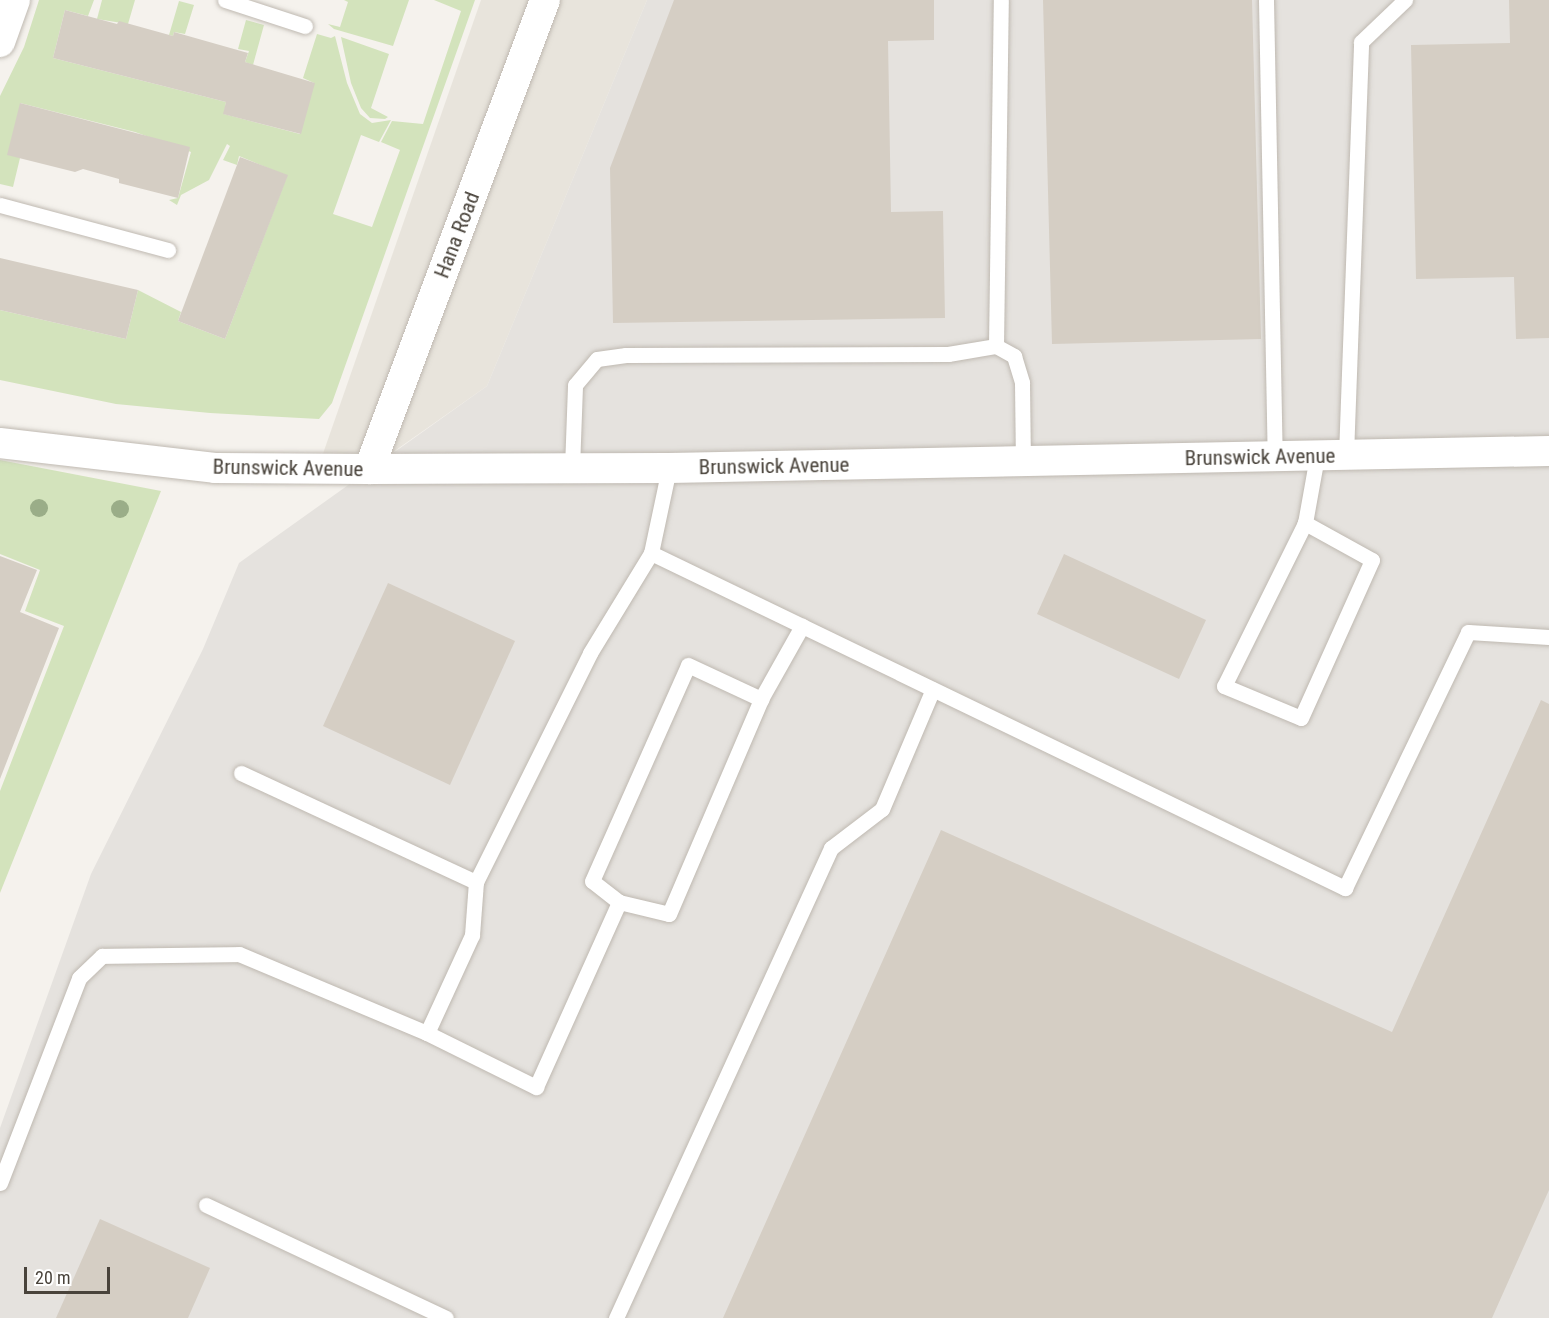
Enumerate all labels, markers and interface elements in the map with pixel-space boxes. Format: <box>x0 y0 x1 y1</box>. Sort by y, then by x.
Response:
street label: Hana Road <box>429 188 485 282</box>
street label: Brunswick Avenue <box>1184 443 1336 471</box>
street label: Brunswick Avenue <box>698 452 850 480</box>
street label: Brunswick Avenue <box>212 454 364 482</box>
scale bar <box>27 1255 112 1293</box>
text: 20 m <box>35 1267 70 1288</box>

